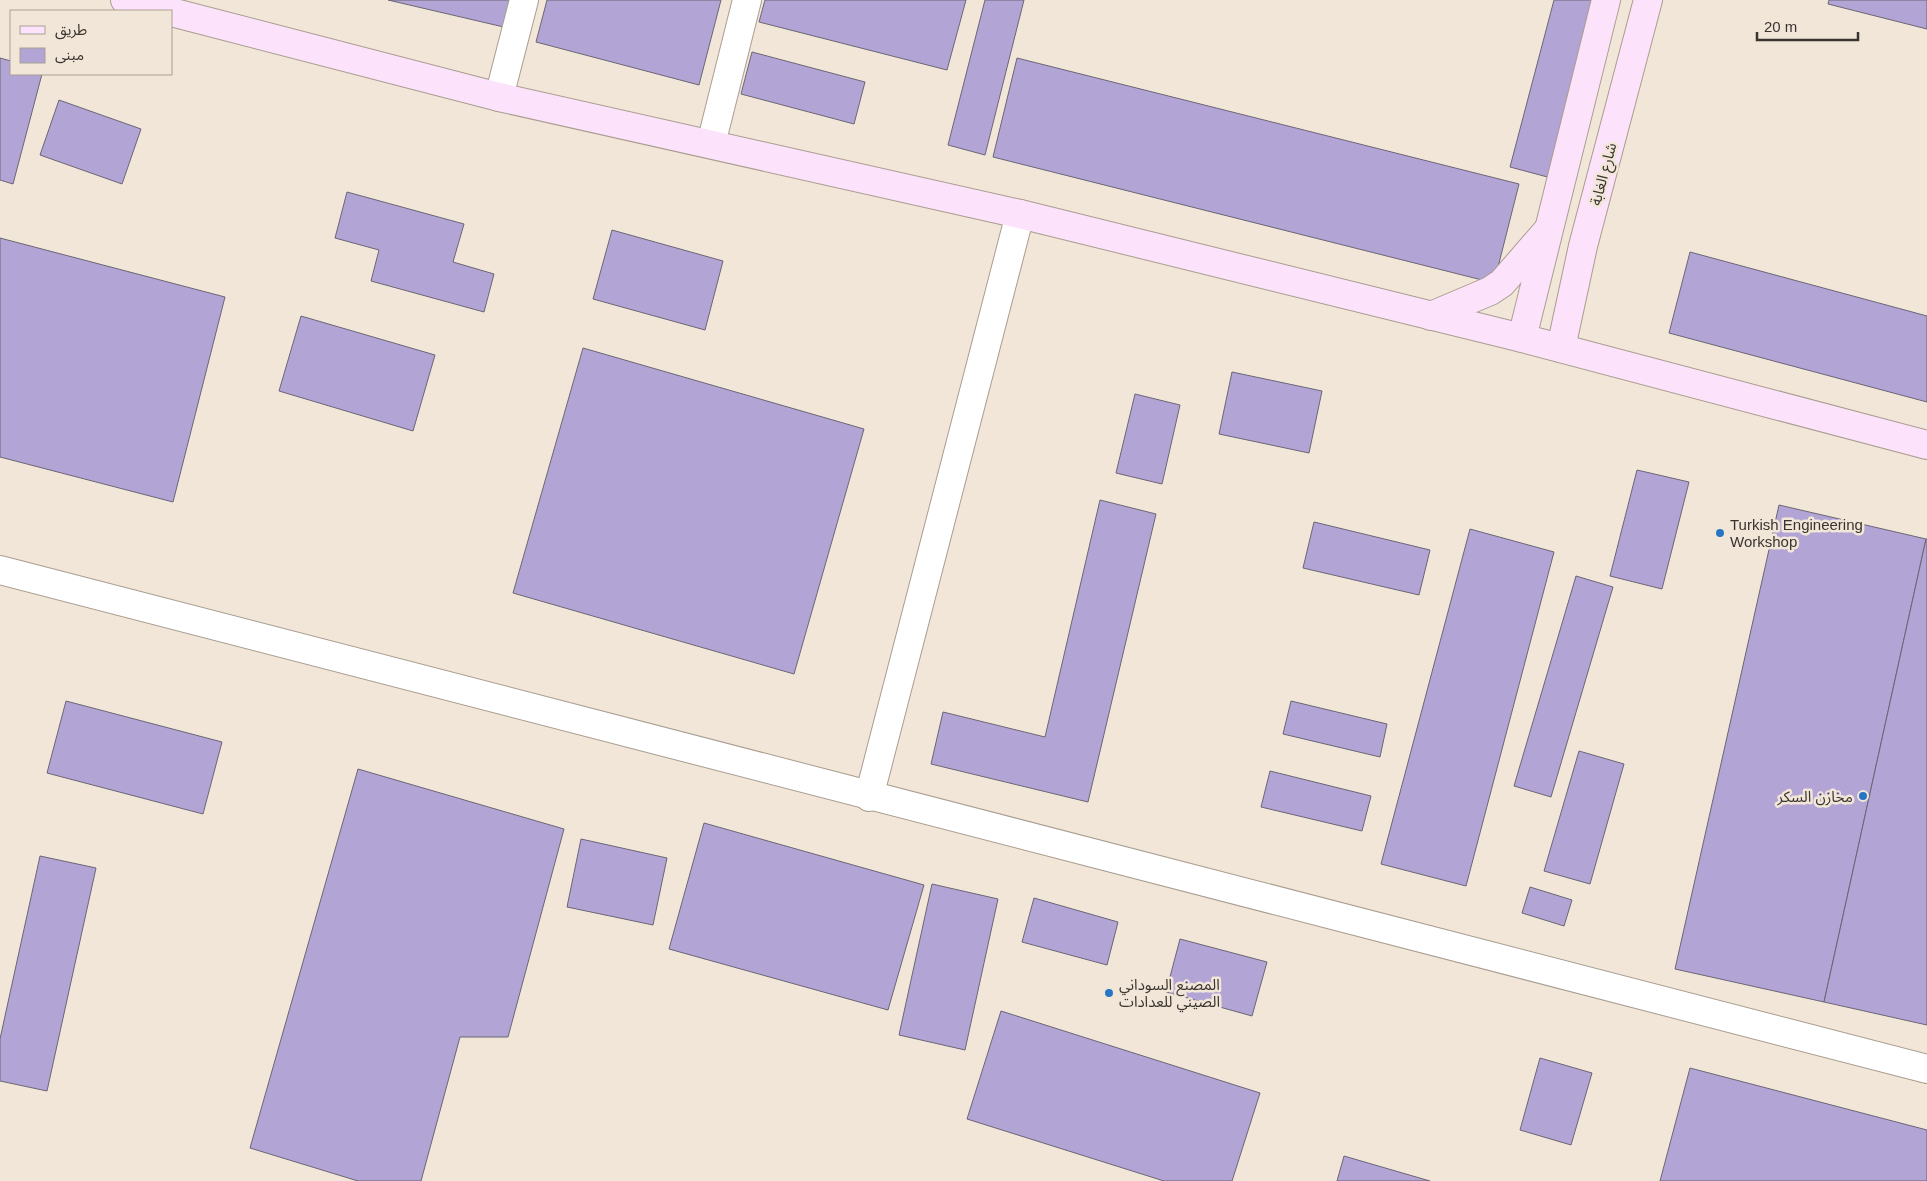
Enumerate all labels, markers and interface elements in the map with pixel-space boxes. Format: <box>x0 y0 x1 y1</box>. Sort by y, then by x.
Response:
legend <box>10 10 172 75</box>
scale bar <box>1757 10 1858 42</box>
text: 20 m <box>1764 18 1797 35</box>
text: طريق <box>55 21 87 40</box>
text: مبنى <box>55 46 84 64</box>
street label: شارع الغابة <box>1586 140 1623 208</box>
place label: Turkish Engineering Workshop <box>1730 516 1863 550</box>
marker: Turkish Engineering Workshop <box>1714 527 1726 539</box>
place label: مخازن السكر <box>1776 788 1853 806</box>
marker: مخازن السكر <box>1857 790 1869 802</box>
place label: المصنع السوداني الصيني للعدادات <box>1119 976 1220 1013</box>
marker: المصنع السوداني الصيني للعدادات <box>1103 987 1115 999</box>

